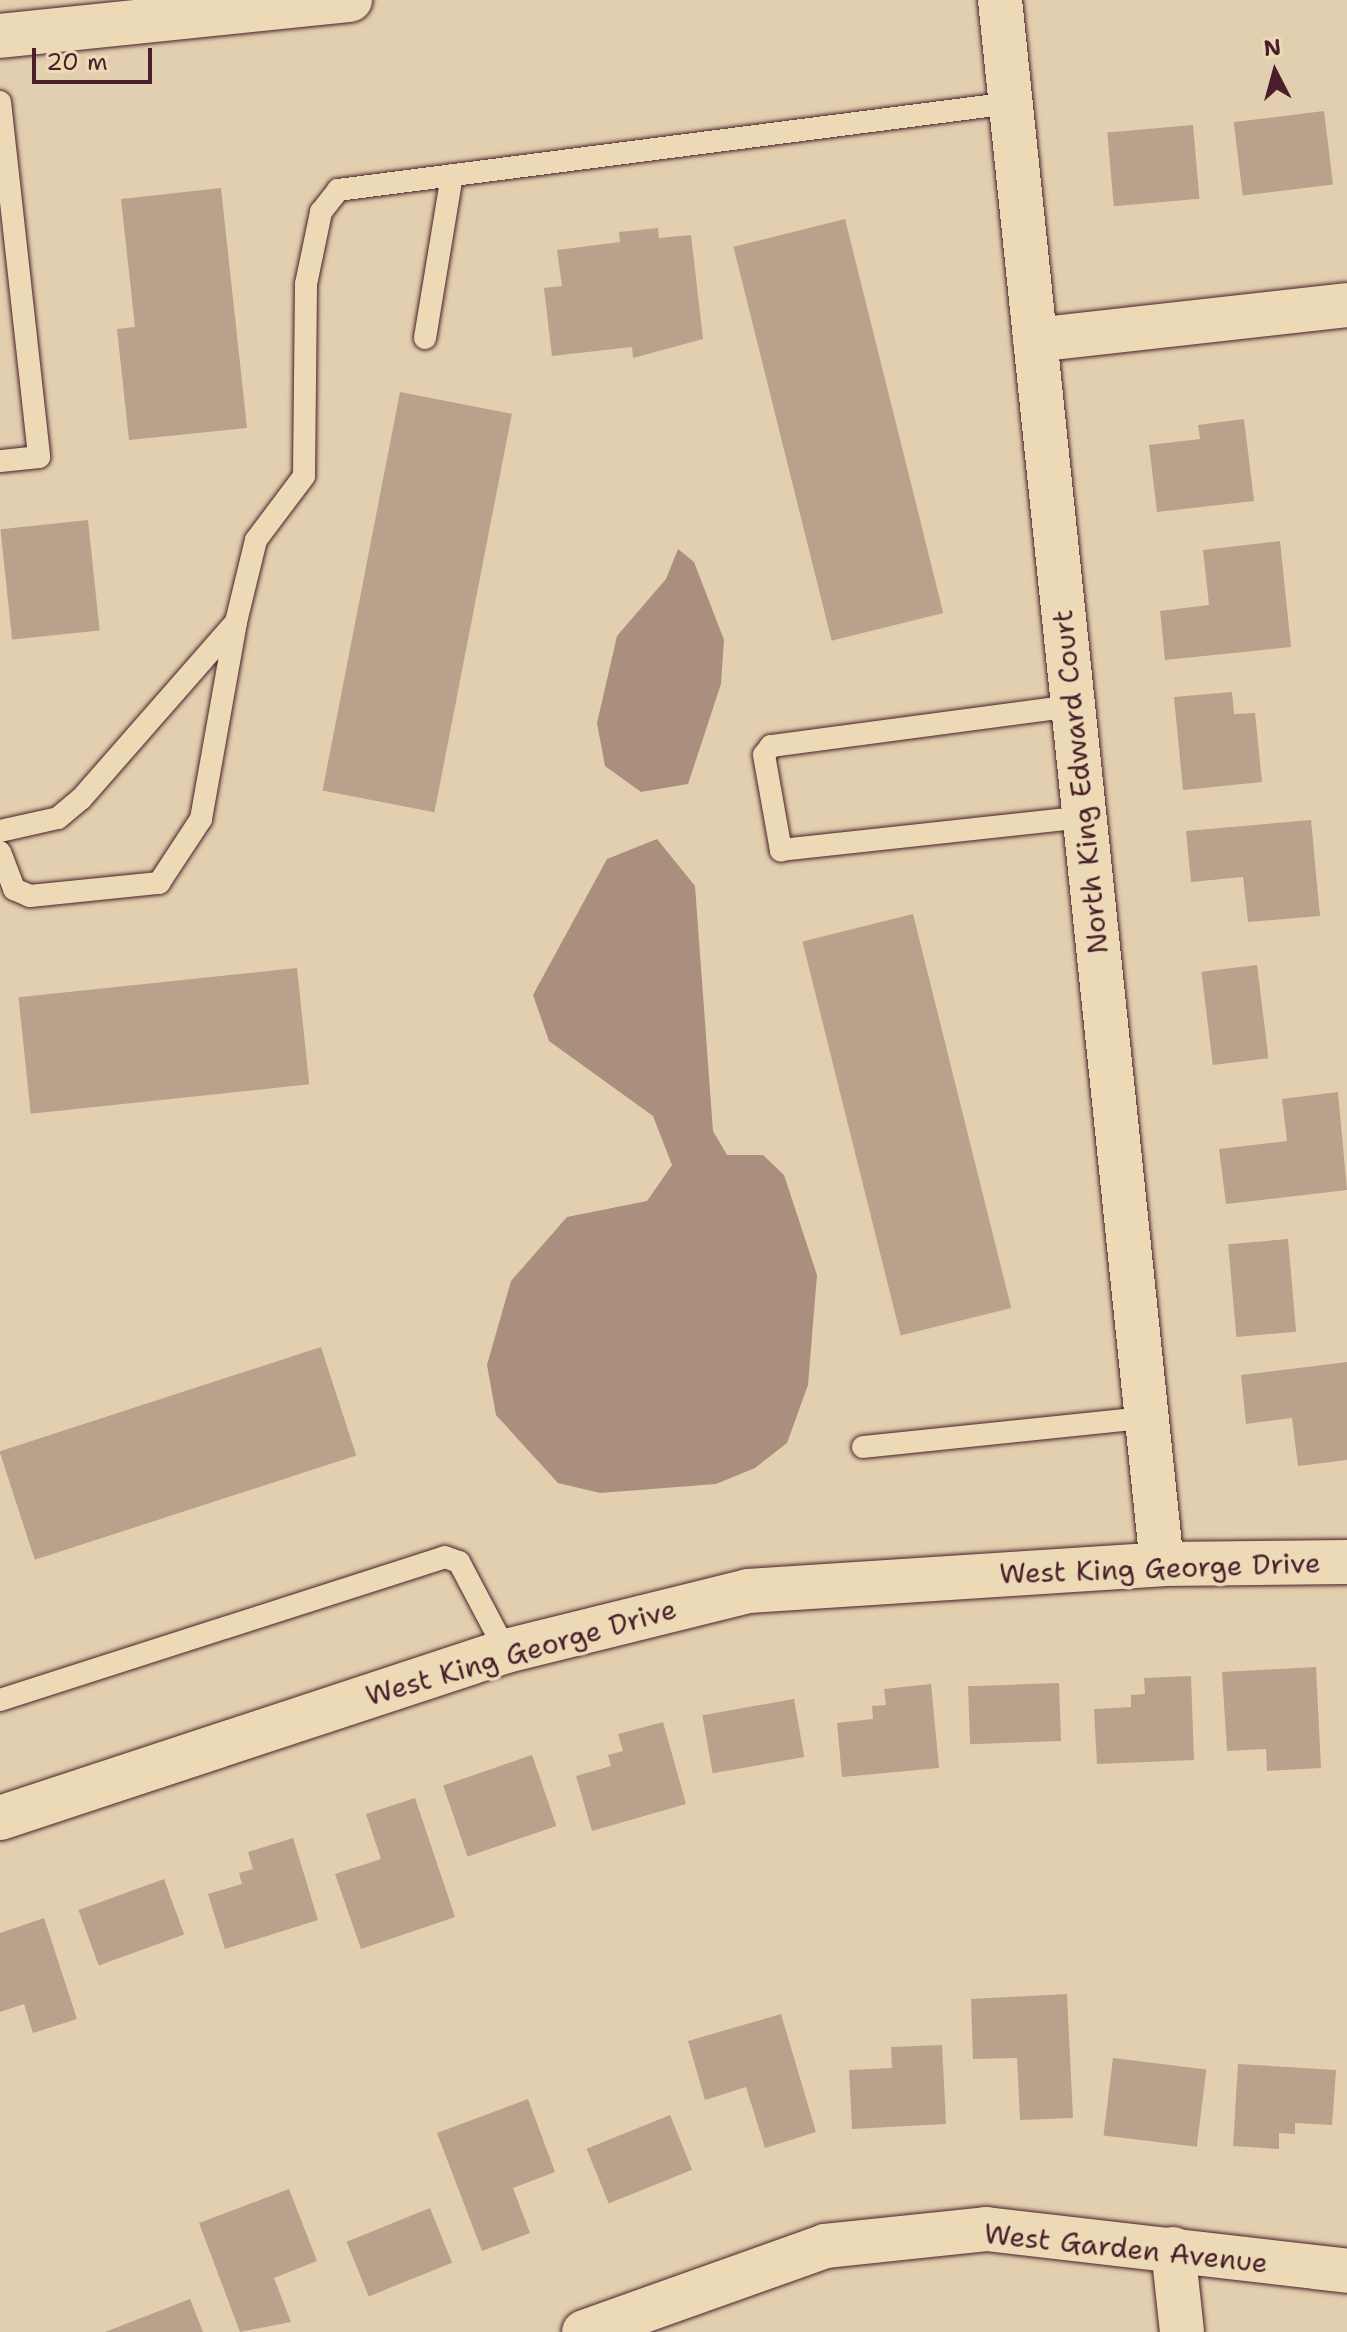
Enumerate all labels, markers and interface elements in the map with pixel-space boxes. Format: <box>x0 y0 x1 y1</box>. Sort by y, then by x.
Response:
scale bar <box>36 32 156 82</box>
north arrow <box>1235 32 1315 112</box>
text: N <box>1262 32 1283 63</box>
text: 20 m <box>46 46 108 78</box>
street label: North King Edward Court <box>1045 608 1115 956</box>
street label: West King George Drive <box>999 1546 1321 1590</box>
street label: West King George Drive <box>362 1592 680 1712</box>
street label: West Garden Avenue <box>982 2216 1270 2280</box>

